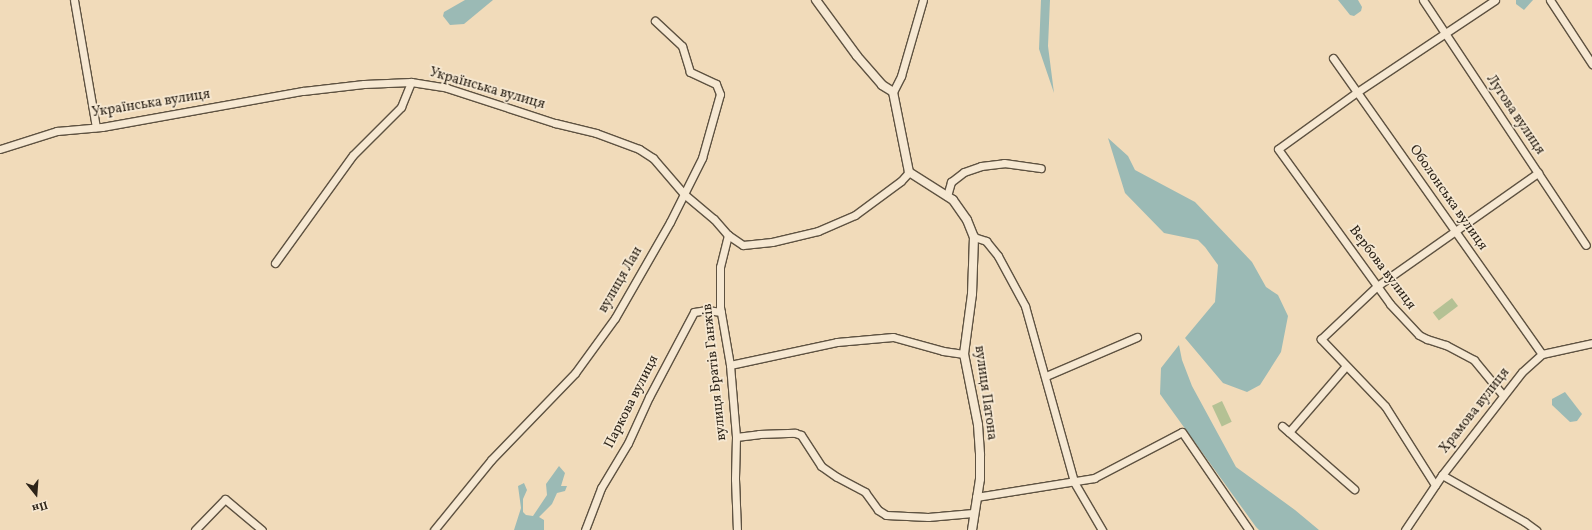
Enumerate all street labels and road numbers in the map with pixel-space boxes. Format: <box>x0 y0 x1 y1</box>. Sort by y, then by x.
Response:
street label: Українська вулиця <box>427 64 547 114</box>
street label: Лугова вулиця <box>1482 72 1548 158</box>
street label: Українська вулиця <box>91 86 211 122</box>
street label: Оболонська вулиця <box>1405 142 1491 254</box>
street label: Вербова вулиця <box>1345 223 1419 313</box>
street label: вулиця Лан <box>595 244 647 316</box>
street label: вулиця Братів Ганжів <box>699 303 731 441</box>
street label: вулиця Патона <box>970 345 1000 441</box>
street label: Паркова вулиця <box>601 353 663 451</box>
street label: Храмова вулиця <box>1436 365 1514 457</box>

